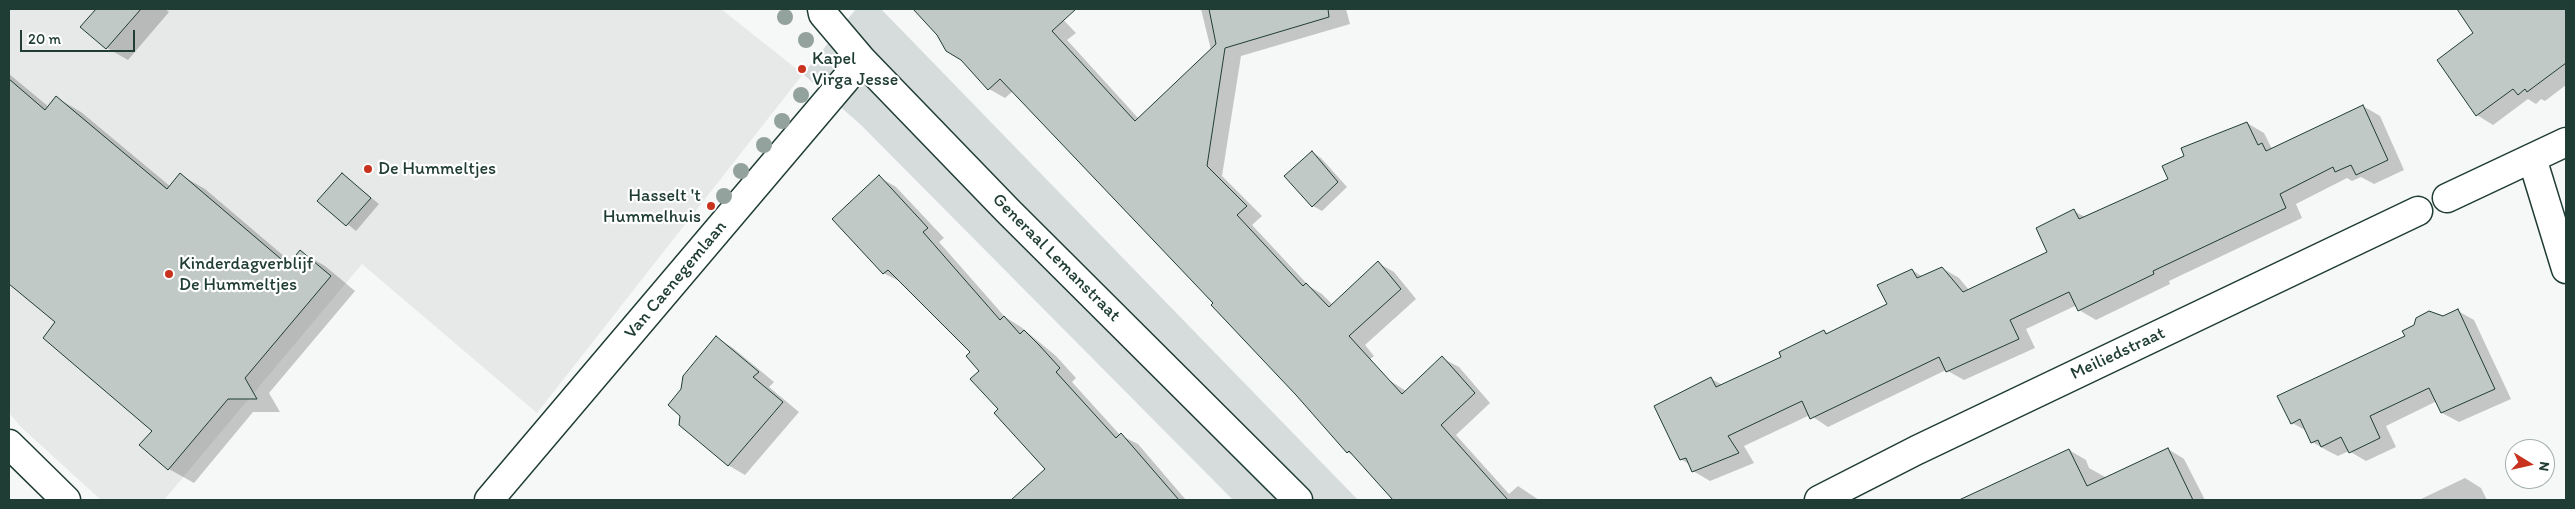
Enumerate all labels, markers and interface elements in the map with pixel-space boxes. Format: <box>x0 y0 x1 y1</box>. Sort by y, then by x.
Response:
scale bar <box>22 20 138 52</box>
text: 20 m <box>28 30 61 48</box>
place label: Kapel Virga Jesse <box>812 48 898 90</box>
marker: Kapel Virga Jesse <box>796 63 808 75</box>
place label: De Hummeltjes <box>378 158 496 180</box>
marker: De Hummeltjes <box>362 163 374 175</box>
place label: Hasselt 't Hummelhuis <box>603 185 701 228</box>
street label: Generaal Lemanstraat <box>987 189 1125 327</box>
marker: Hasselt 't Hummelhuis <box>705 200 717 212</box>
street label: Van Caenegemlaan <box>620 217 732 343</box>
place label: Kinderdagverblijf De Hummeltjes <box>179 253 313 296</box>
marker: Kinderdagverblijf De Hummeltjes <box>163 268 175 280</box>
street label: Meiliedstraat <box>2067 323 2169 385</box>
north arrow <box>2505 439 2555 489</box>
text: N <box>2535 460 2553 472</box>

